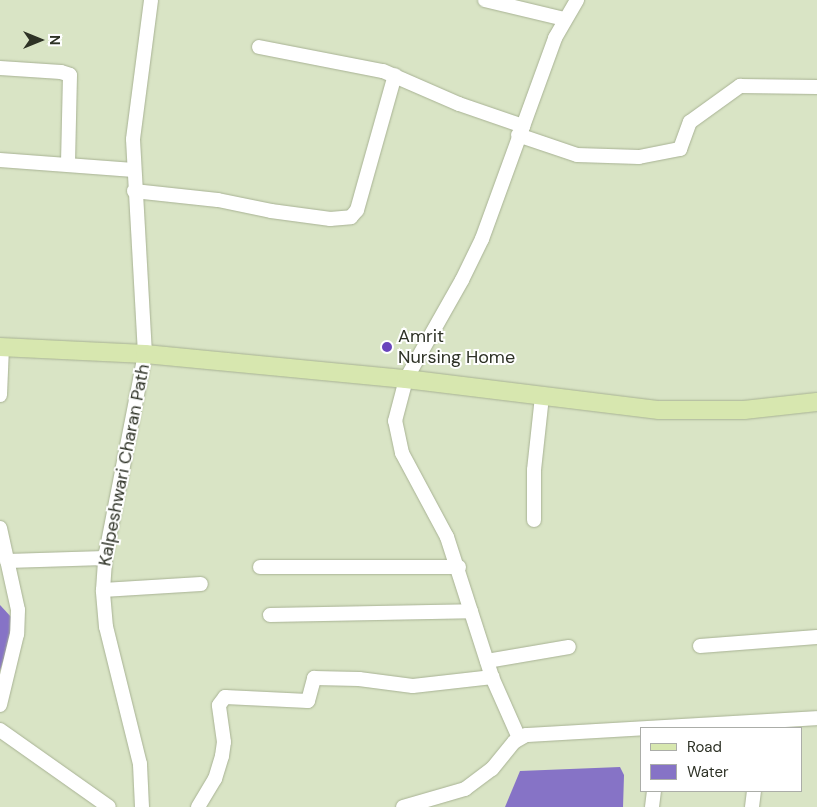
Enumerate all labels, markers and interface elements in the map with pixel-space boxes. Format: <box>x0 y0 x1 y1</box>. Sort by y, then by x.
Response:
north arrow <box>15 15 65 65</box>
text: N <box>46 35 64 45</box>
place label: Amrit Nursing Home <box>398 326 515 368</box>
marker: Amrit Nursing Home <box>380 340 394 354</box>
street label: Kalpeshwari Charan Path <box>94 362 154 568</box>
legend <box>640 727 802 792</box>
text: Road <box>687 737 722 757</box>
text: Water <box>687 762 728 782</box>

